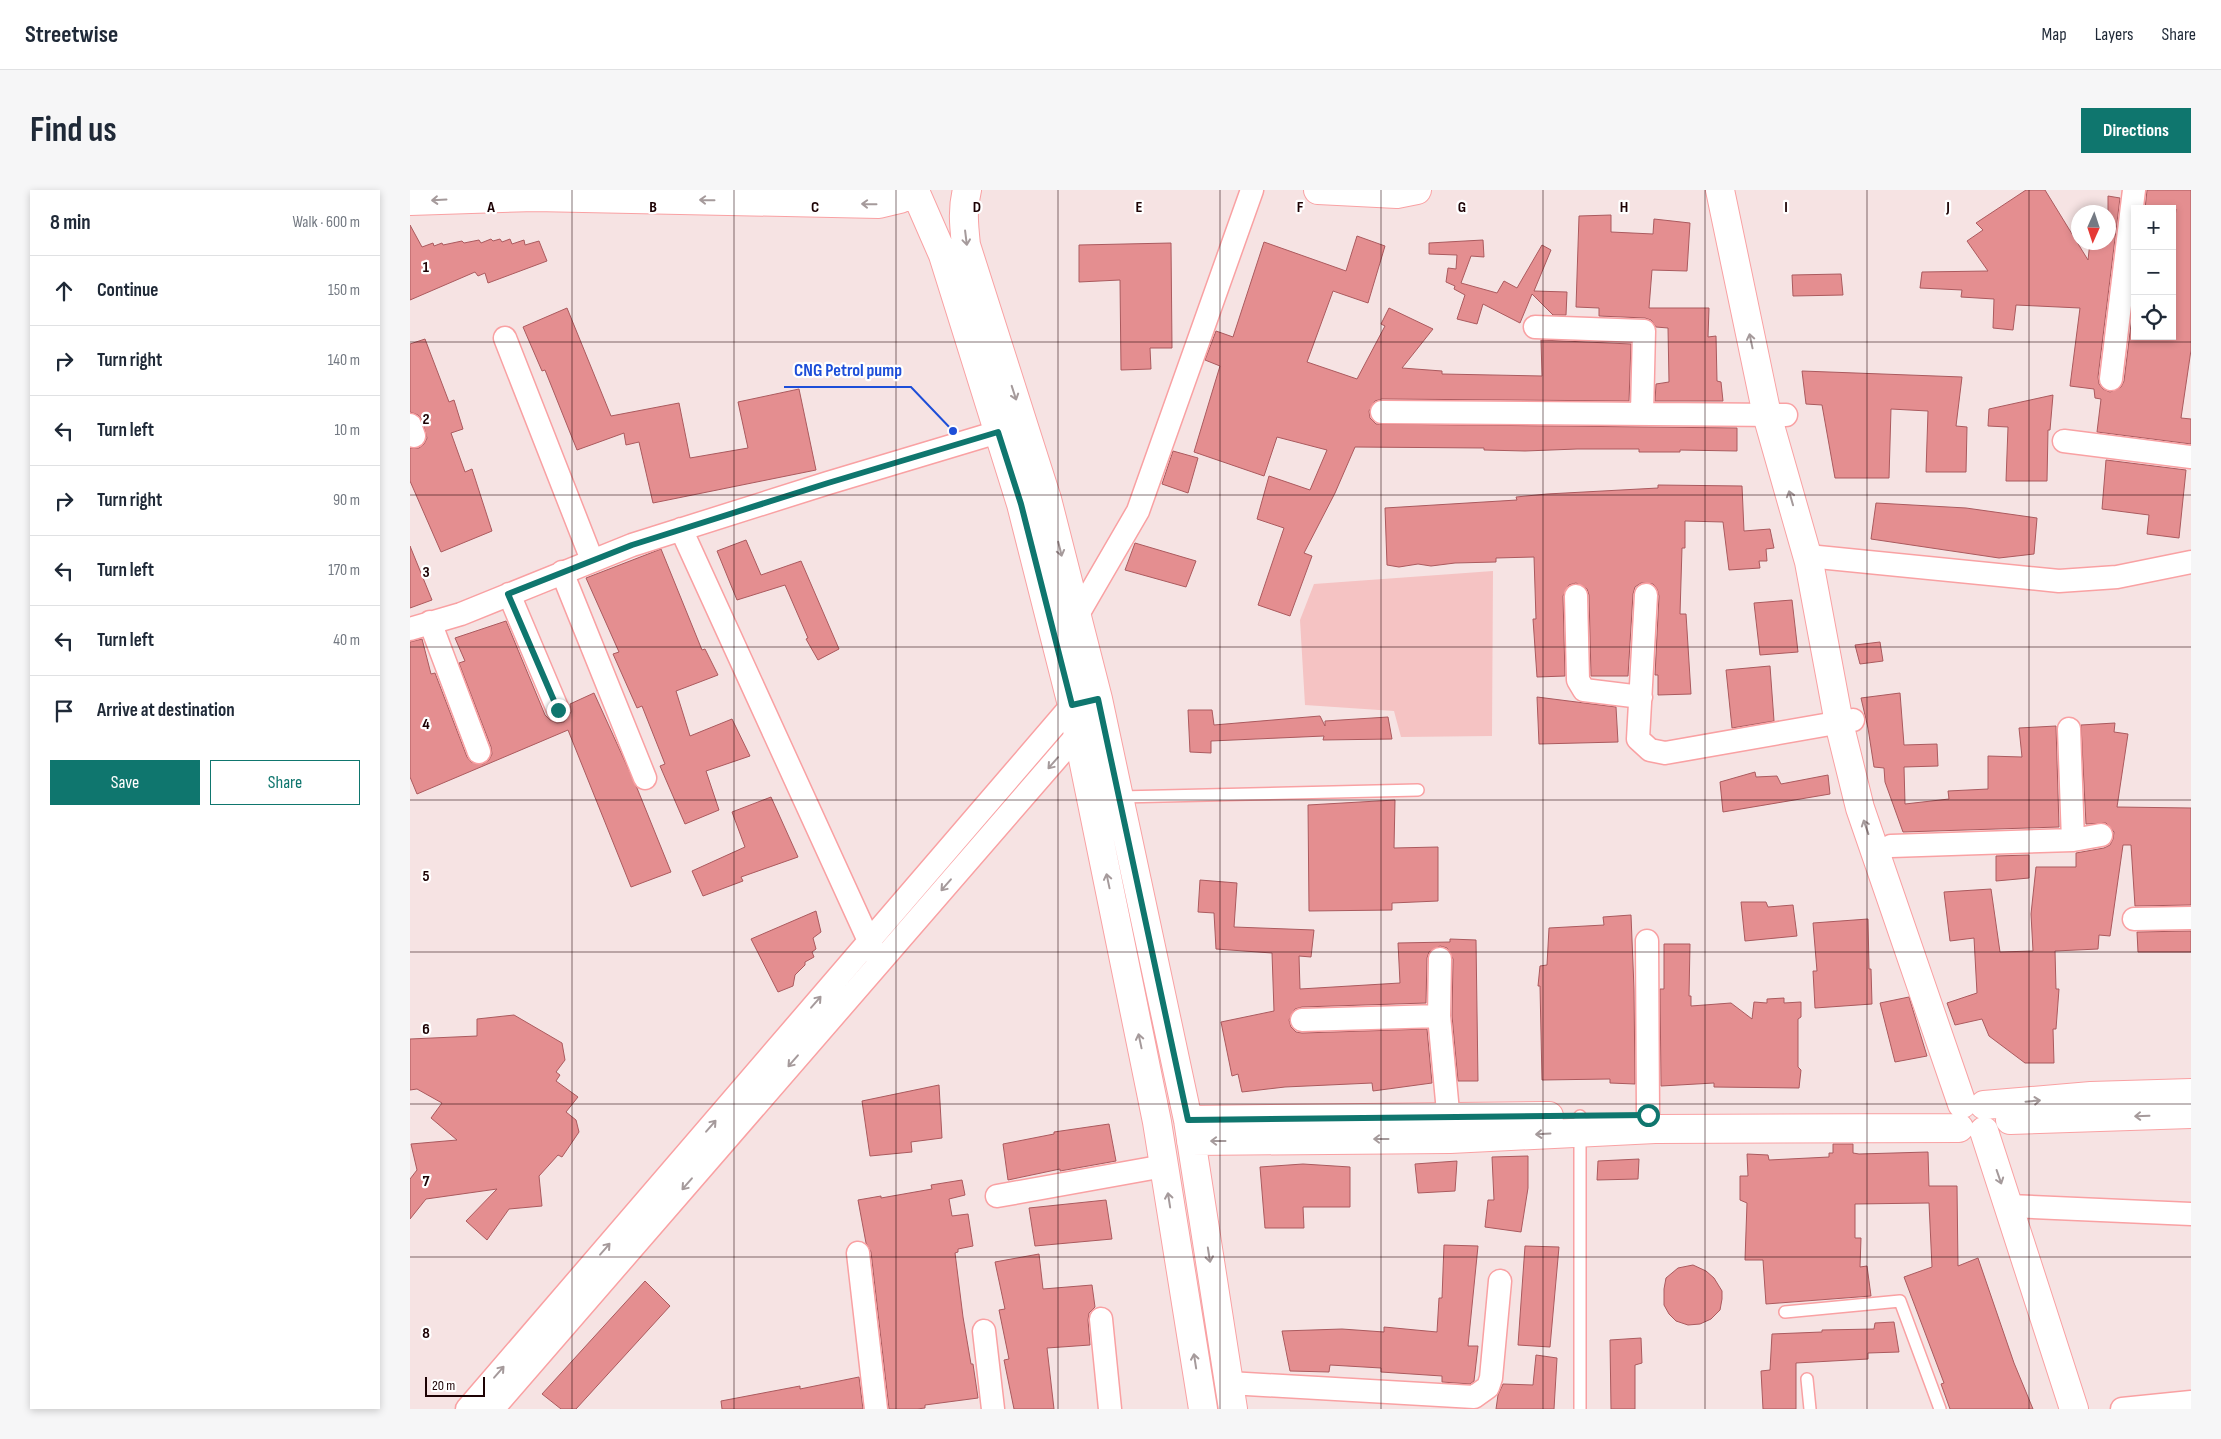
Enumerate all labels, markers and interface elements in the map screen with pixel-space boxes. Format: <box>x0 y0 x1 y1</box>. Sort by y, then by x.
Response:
text: Streetwise <box>25 20 118 49</box>
text: Map <box>2042 24 2067 45</box>
text: Layers <box>2095 24 2134 45</box>
text: Share <box>2162 24 2196 45</box>
button: Directions <box>2081 108 2191 153</box>
text: Find us <box>30 109 117 152</box>
one-way arrow <box>431 195 447 204</box>
one-way arrow <box>699 196 715 205</box>
text: A <box>486 198 495 217</box>
text: B <box>649 198 657 217</box>
text: C <box>811 198 819 217</box>
text: D <box>973 198 981 217</box>
text: E <box>1136 198 1143 217</box>
text: F <box>1297 198 1304 217</box>
text: G <box>1458 198 1466 217</box>
text: H <box>1620 198 1628 217</box>
text: I <box>1784 198 1788 217</box>
text: J <box>1945 198 1950 217</box>
one-way arrow <box>861 199 878 209</box>
north arrow <box>2071 205 2116 250</box>
map controls <box>2131 205 2176 340</box>
button: + <box>2131 205 2176 250</box>
text: 8 min <box>50 210 91 235</box>
text: Walk · 600 m <box>292 213 360 232</box>
one-way arrow <box>961 230 971 246</box>
button: − <box>2131 250 2176 295</box>
text: 1 <box>423 258 430 277</box>
icon: ahead <box>50 277 78 305</box>
text: Continue <box>97 279 158 302</box>
text: 150 m <box>328 281 360 300</box>
button: locate <box>2131 295 2176 340</box>
one-way arrow <box>1746 333 1755 349</box>
icon: right <box>50 347 78 375</box>
text: Turn right <box>97 349 162 372</box>
text: 140 m <box>328 351 360 370</box>
callout: CNG Petrol pump <box>784 354 911 387</box>
text: CNG Petrol pump <box>794 360 902 381</box>
one-way arrow <box>1009 385 1019 401</box>
text: 2 <box>422 410 430 429</box>
icon: left <box>50 417 78 445</box>
text: Turn left <box>97 419 154 442</box>
text: 10 m <box>334 421 360 440</box>
icon: right <box>50 487 78 515</box>
text: Turn right <box>97 489 162 512</box>
text: 90 m <box>333 491 360 510</box>
one-way arrow <box>1785 491 1795 507</box>
one-way arrow <box>1056 540 1065 556</box>
icon: left <box>50 557 78 585</box>
text: Turn left <box>97 559 154 582</box>
text: 170 m <box>328 561 360 580</box>
text: 3 <box>422 563 430 582</box>
icon: left <box>50 627 78 655</box>
text: Turn left <box>97 629 154 652</box>
text: 40 m <box>333 631 360 650</box>
icon: arrive <box>50 697 78 725</box>
text: Arrive at destination <box>97 699 235 722</box>
route end <box>547 699 570 722</box>
text: 4 <box>422 715 430 734</box>
one-way arrow <box>1047 756 1058 769</box>
button: Save <box>50 760 200 805</box>
button: Share <box>210 760 360 805</box>
one-way arrow <box>1861 819 1871 835</box>
text: 5 <box>422 867 430 886</box>
one-way arrow <box>1102 874 1112 890</box>
one-way arrow <box>940 879 951 892</box>
one-way arrow <box>811 996 822 1009</box>
text: 6 <box>422 1020 430 1039</box>
one-way arrow <box>1135 1033 1144 1049</box>
one-way arrow <box>787 1054 799 1067</box>
one-way arrow <box>2024 1096 2040 1105</box>
route start <box>1637 1104 1660 1127</box>
one-way arrow <box>2135 1111 2151 1120</box>
one-way arrow <box>705 1119 716 1132</box>
one-way arrow <box>1535 1130 1551 1139</box>
one-way arrow <box>1373 1135 1389 1144</box>
one-way arrow <box>1211 1136 1227 1146</box>
one-way arrow <box>1995 1169 2004 1184</box>
text: 7 <box>423 1172 430 1191</box>
one-way arrow <box>682 1177 693 1190</box>
one-way arrow <box>1164 1193 1174 1209</box>
one-way arrow <box>599 1242 610 1255</box>
one-way arrow <box>1205 1247 1215 1263</box>
text: 8 <box>422 1324 430 1343</box>
one-way arrow <box>1190 1353 1200 1369</box>
one-way arrow <box>493 1366 504 1379</box>
scale bar <box>425 1374 485 1397</box>
text: 20 m <box>432 1377 455 1394</box>

